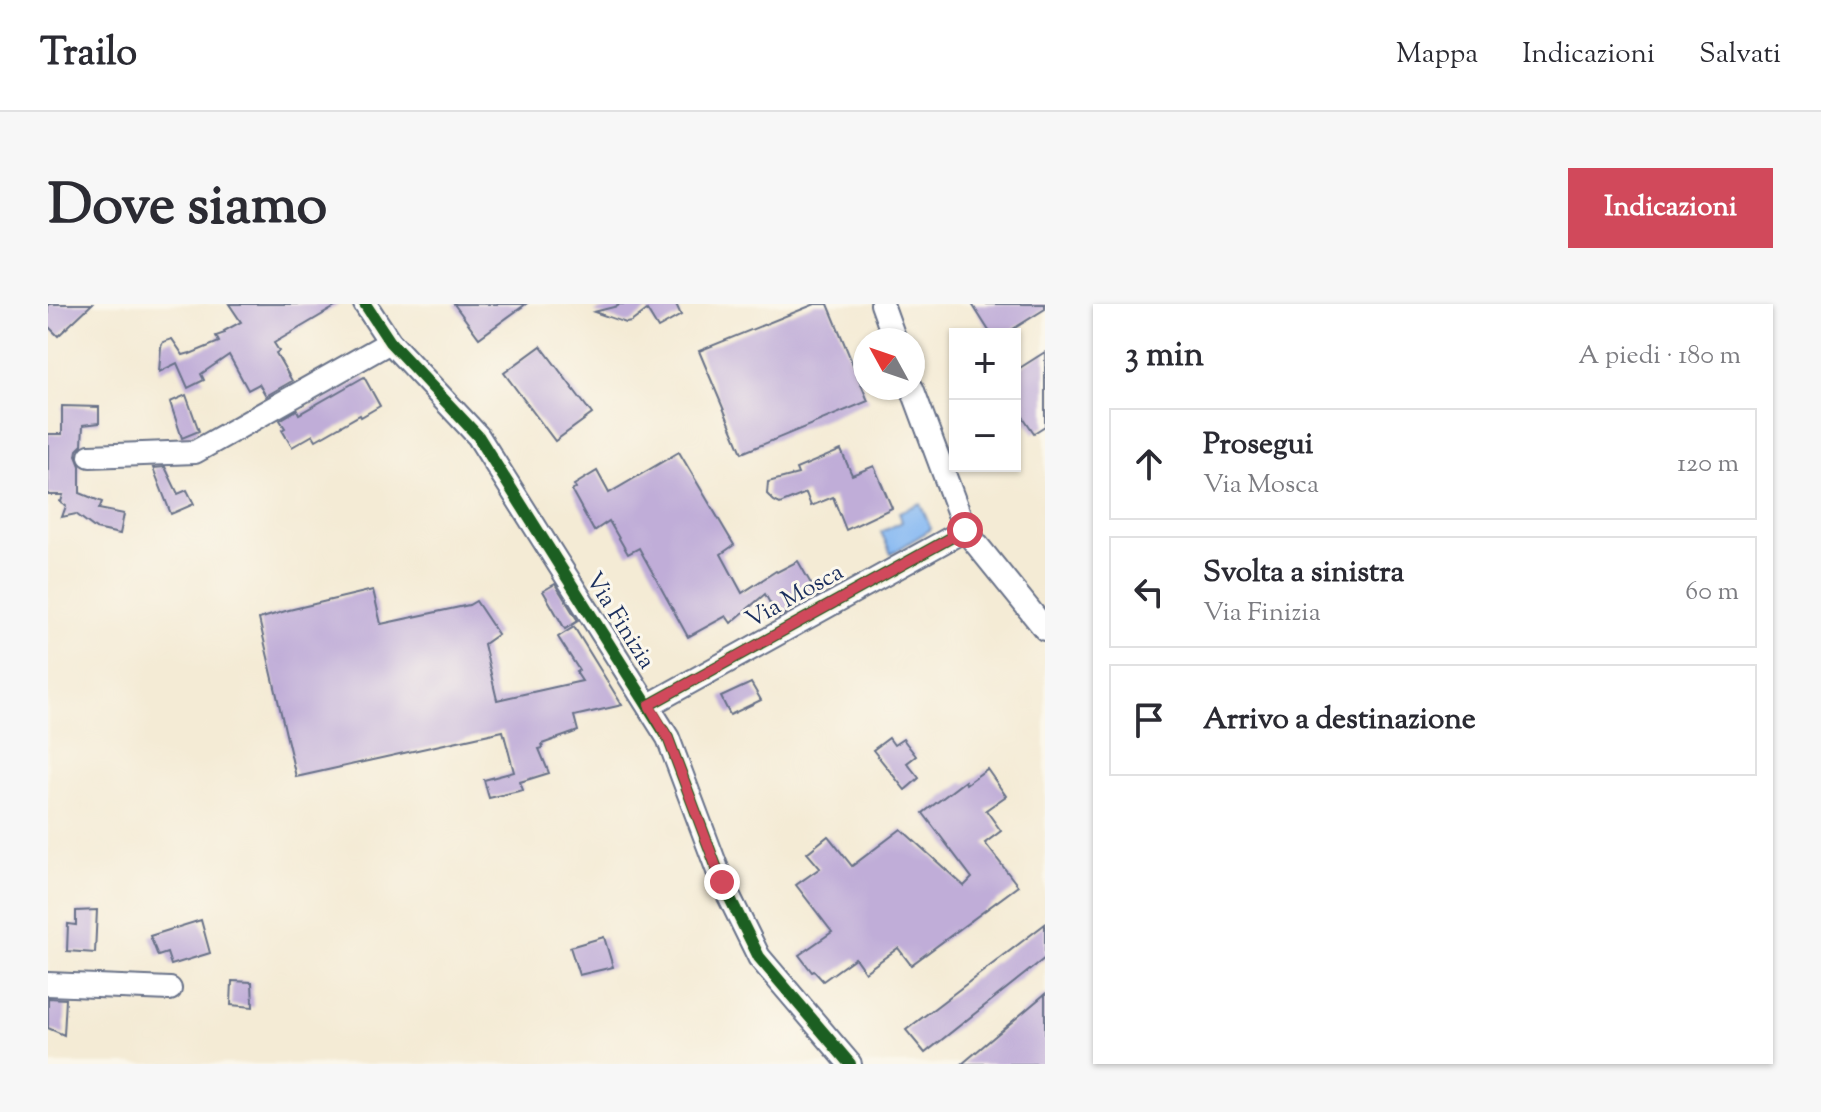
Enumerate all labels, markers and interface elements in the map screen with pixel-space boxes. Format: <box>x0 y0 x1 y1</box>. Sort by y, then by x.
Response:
text: Trailo <box>40 28 137 82</box>
text: Mappa <box>1396 35 1478 75</box>
text: Indicazioni <box>1522 35 1655 75</box>
text: Salvati <box>1699 35 1781 75</box>
text: Dove siamo <box>48 168 327 249</box>
button: Indicazioni <box>1568 168 1773 248</box>
north arrow <box>853 328 925 400</box>
map controls <box>949 328 1021 472</box>
button: + <box>949 328 1021 400</box>
text: 3 min <box>1125 332 1204 381</box>
text: A piedi · 180 m <box>1578 338 1741 375</box>
button: − <box>949 400 1021 472</box>
text: Prosegui <box>1203 424 1313 467</box>
icon: ahead <box>1127 442 1171 486</box>
text: 120 m <box>1677 446 1739 483</box>
text: Via Mosca <box>1203 467 1319 504</box>
route start <box>947 512 983 548</box>
text: Svolta a sinistra <box>1203 552 1404 595</box>
street label: Via Mosca <box>740 556 850 638</box>
street label: Via Finizia <box>576 566 663 676</box>
icon: left <box>1127 570 1171 614</box>
text: 60 m <box>1685 574 1739 611</box>
text: Via Finizia <box>1203 595 1321 632</box>
icon: arrive <box>1127 698 1171 742</box>
text: Arrivo a destinazione <box>1203 699 1476 742</box>
route end <box>704 864 740 900</box>

